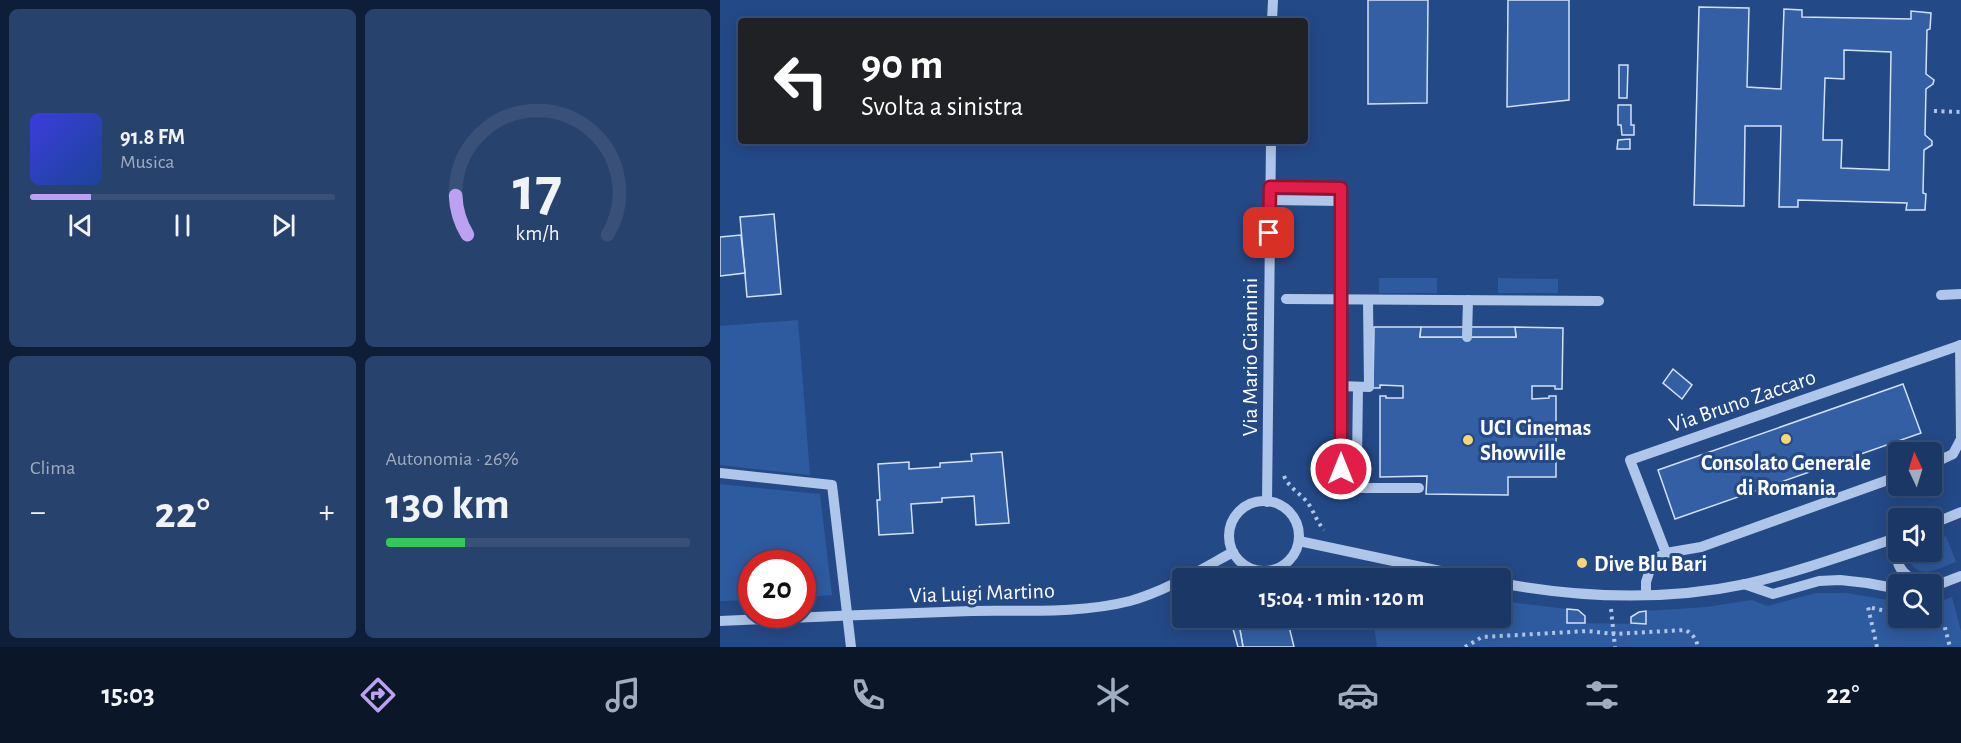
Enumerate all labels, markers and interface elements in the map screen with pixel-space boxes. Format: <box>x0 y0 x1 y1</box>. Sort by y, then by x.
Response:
icon: left <box>762 42 840 120</box>
text: 90 m <box>861 44 943 86</box>
text: Svolta a sinistra <box>861 93 1023 120</box>
text: 91.8 FM <box>120 126 185 148</box>
text: Musica <box>120 152 175 172</box>
text: 17 <box>513 159 562 221</box>
pin <box>1243 207 1294 258</box>
icon: previous <box>64 209 97 242</box>
icon: pause <box>166 209 199 242</box>
icon: next <box>267 209 300 242</box>
icon: arrive <box>1252 216 1285 249</box>
text: km/h <box>516 223 560 244</box>
street label: Via Mario Giannini <box>1239 278 1261 436</box>
street label: Via Bruno Zaccaro <box>1666 366 1818 436</box>
place label: UCI Cinemas Showville <box>1480 417 1591 464</box>
marker: Consolato Generale di Romania <box>1779 432 1793 446</box>
marker: UCI Cinemas Showville <box>1461 433 1475 447</box>
position arrow <box>1309 437 1373 501</box>
north arrow <box>1888 442 1942 496</box>
map controls <box>1888 442 1942 628</box>
text: Autonomia · 26% <box>386 449 519 469</box>
place label: Consolato Generale di Romania <box>1701 452 1871 499</box>
text: Clima <box>30 458 75 478</box>
text: 130 km <box>386 482 510 527</box>
text: 22° <box>154 491 210 536</box>
text: − <box>30 496 46 529</box>
text: + <box>319 496 334 529</box>
button: sound <box>1888 508 1942 562</box>
speed limit sign: 20 <box>738 550 816 628</box>
place label: Dive Blu Bari <box>1594 553 1707 575</box>
marker: Dive Blu Bari <box>1575 556 1589 570</box>
button: search <box>1888 574 1942 628</box>
street label: Via Luigi Martino <box>909 579 1055 607</box>
text: 15:04 · 1 min · 120 m <box>1259 587 1424 609</box>
icon: directions <box>357 674 399 716</box>
icon: music <box>602 674 644 716</box>
icon: phone <box>847 674 889 716</box>
icon: climate <box>1092 674 1134 716</box>
icon: car <box>1337 674 1379 716</box>
icon: filters <box>1581 674 1623 716</box>
text: 15:03 <box>101 681 155 708</box>
text: 22° <box>1826 681 1860 708</box>

